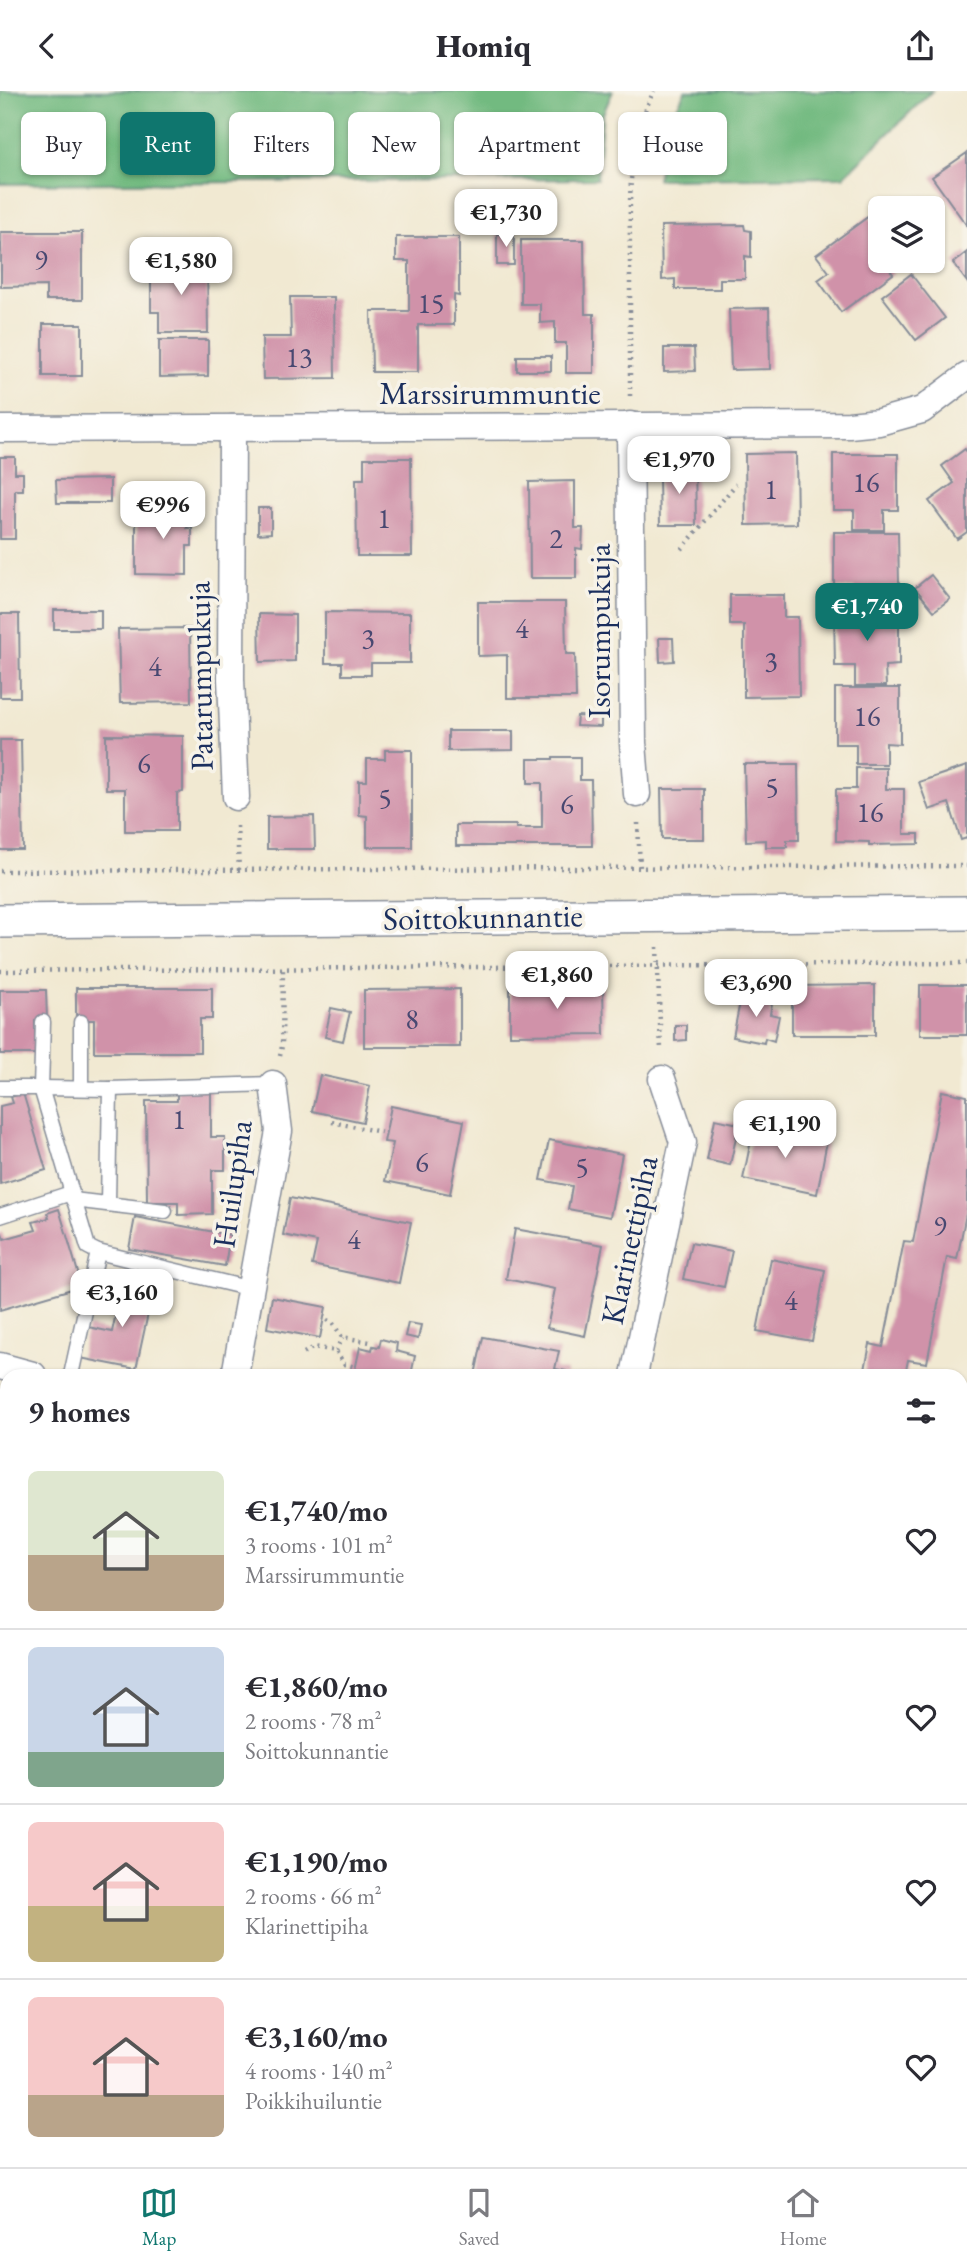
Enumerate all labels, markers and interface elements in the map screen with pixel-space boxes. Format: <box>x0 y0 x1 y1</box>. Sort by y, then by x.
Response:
text: Homiq <box>436 25 531 67</box>
icon: back <box>28 27 66 65</box>
icon: share <box>901 27 939 65</box>
chip: Buy <box>21 112 106 175</box>
chip: Rent <box>120 112 215 175</box>
chip: Filters <box>229 112 334 175</box>
chip: New <box>348 112 440 175</box>
chip: Apartment <box>454 112 604 175</box>
chip: House <box>618 112 727 175</box>
pin: €1,730 <box>449 190 563 249</box>
map controls <box>868 196 945 273</box>
button: layers <box>868 196 945 273</box>
text: €1,730 <box>470 197 542 227</box>
pin: €1,580 <box>124 237 238 297</box>
house number: 9 <box>34 241 48 277</box>
text: €1,580 <box>145 245 217 275</box>
house number: 15 <box>418 285 444 321</box>
house number: 13 <box>286 339 312 375</box>
street label: Marssirummuntie <box>379 372 601 414</box>
pin: €1,970 <box>622 437 736 496</box>
text: €1,970 <box>643 444 715 474</box>
house number: 16 <box>853 464 879 500</box>
house number: 1 <box>764 471 778 507</box>
pin: €996 <box>122 482 204 541</box>
text: €996 <box>136 489 190 519</box>
house number: 1 <box>377 500 391 536</box>
house number: 2 <box>549 520 563 556</box>
street label: Isorumpukuja <box>578 543 620 718</box>
street label: Patarumpukuja <box>177 581 223 771</box>
pin: €1,740 <box>810 583 924 643</box>
text: €1,740 <box>831 591 903 621</box>
house number: 4 <box>515 610 529 646</box>
house number: 3 <box>361 620 375 656</box>
house number: 3 <box>764 643 778 679</box>
house number: 4 <box>148 648 162 684</box>
house number: 16 <box>854 698 880 734</box>
house number: 6 <box>137 745 151 781</box>
house number: 5 <box>765 769 779 805</box>
house number: 5 <box>378 780 392 816</box>
house number: 6 <box>560 786 574 822</box>
house number: 16 <box>857 794 883 830</box>
street label: Soittokunnantie <box>383 894 583 940</box>
pin: €1,860 <box>500 951 614 1011</box>
text: €1,860 <box>521 959 593 989</box>
pin: €3,690 <box>699 960 813 1019</box>
text: €3,690 <box>720 967 792 997</box>
house number: 8 <box>405 1001 419 1037</box>
house number: 1 <box>172 1101 186 1137</box>
pin: €1,190 <box>728 1101 842 1160</box>
text: €1,190 <box>749 1108 821 1138</box>
street label: Huilupiha <box>202 1117 262 1251</box>
house number: 6 <box>415 1144 429 1180</box>
house number: 5 <box>575 1149 589 1185</box>
street label: Klarinettipiha <box>591 1151 667 1328</box>
house number: 9 <box>933 1207 947 1243</box>
house number: 4 <box>347 1221 361 1257</box>
pin: €3,160 <box>65 1269 179 1329</box>
text: €3,160 <box>86 1277 158 1307</box>
house number: 4 <box>784 1282 798 1318</box>
text: 9 homes <box>28 1392 130 1431</box>
icon: filters <box>902 1392 940 1430</box>
text: €1,740/mo <box>245 1491 388 1530</box>
icon: home <box>84 1499 168 1583</box>
icon: heart <box>902 1522 940 1560</box>
text: 3 rooms · 101 m² <box>245 1530 393 1560</box>
text: Marssirummuntie <box>245 1560 404 1590</box>
text: €1,860/mo <box>245 1667 388 1706</box>
icon: home <box>84 1675 168 1759</box>
icon: heart <box>902 1698 940 1736</box>
text: 2 rooms · 78 m² <box>245 1706 382 1736</box>
text: Soittokunnantie <box>245 1736 389 1766</box>
text: €1,190/mo <box>245 1842 388 1881</box>
icon: home <box>84 1850 168 1934</box>
icon: heart <box>902 1873 940 1911</box>
text: 2 rooms · 66 m² <box>245 1881 382 1911</box>
text: Klarinettipiha <box>245 1911 368 1941</box>
text: €3,160/mo <box>245 2017 388 2056</box>
icon: home <box>84 2025 168 2109</box>
icon: heart <box>902 2048 940 2086</box>
text: 4 rooms · 140 m² <box>245 2056 393 2086</box>
text: Poikkihuiluntie <box>245 2086 382 2116</box>
tab: Map <box>140 2184 178 2251</box>
tab: Saved <box>459 2184 499 2251</box>
tab: Home <box>780 2184 827 2251</box>

